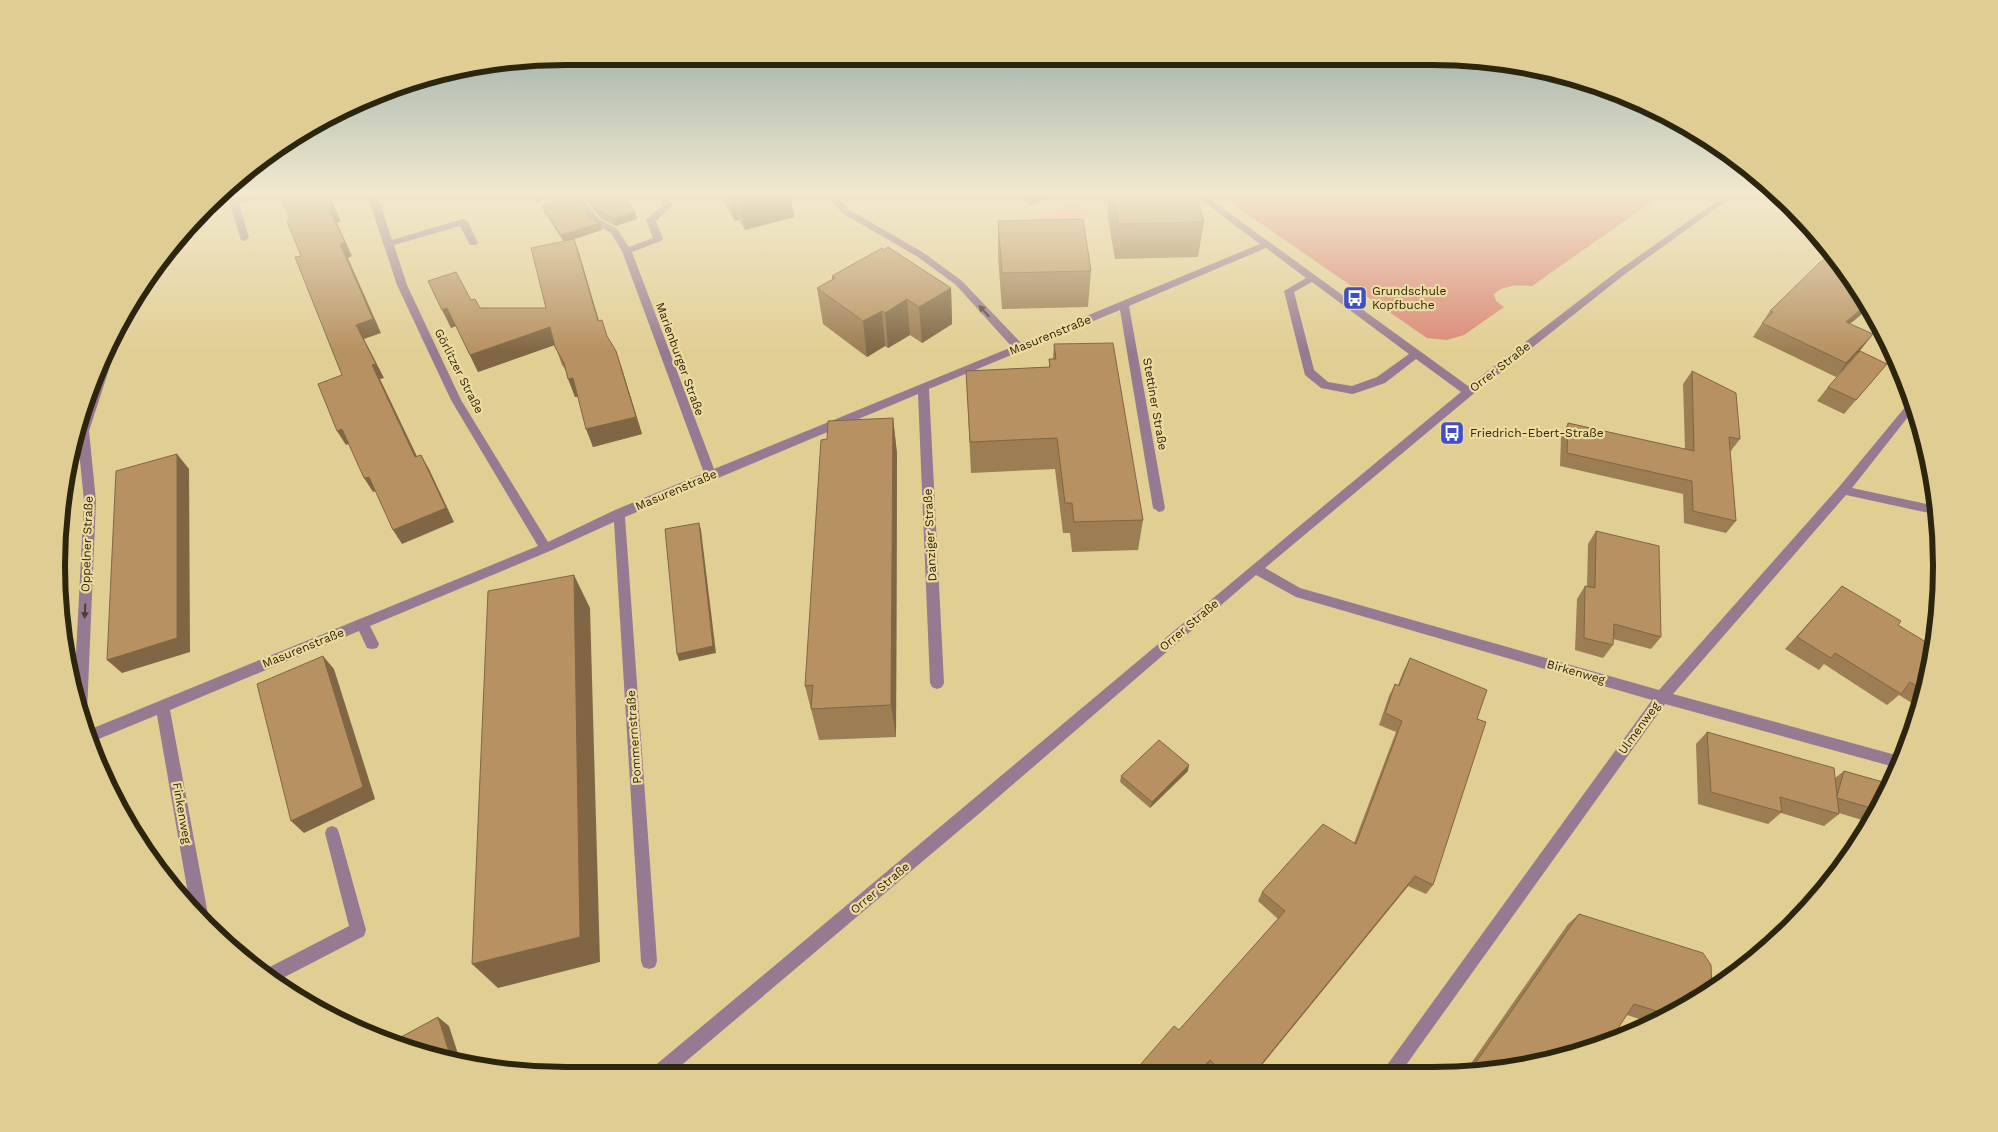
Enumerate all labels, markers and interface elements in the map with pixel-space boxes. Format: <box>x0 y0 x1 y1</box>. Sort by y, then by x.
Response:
place label: Grundschule Kopfbuche <box>1372 284 1446 312</box>
bus stop icon: Grundschule Kopfbuche <box>1342 285 1368 311</box>
street label: Marienburger Straße <box>653 300 707 418</box>
one-way arrow <box>979 305 990 318</box>
street label: Masurenstraße <box>1007 312 1093 358</box>
street label: Görlitzer Straße <box>432 326 486 416</box>
street label: Orrer Straße <box>1467 339 1533 395</box>
street label: Stettiner Straße <box>1140 357 1170 451</box>
bus stop icon: Friedrich-Ebert-Straße <box>1439 420 1465 446</box>
place label: Friedrich-Ebert-Straße <box>1470 426 1604 440</box>
street label: Masurenstraße <box>633 467 719 513</box>
street label: Danziger Straße <box>921 488 939 582</box>
street label: Oppelner Straße <box>78 496 96 592</box>
street label: Orrer Straße <box>1157 596 1221 654</box>
one-way arrow <box>80 603 88 619</box>
street label: Masurenstraße <box>260 625 346 671</box>
street label: Birkenweg <box>1545 657 1607 687</box>
street label: Pommernstraße <box>624 690 644 784</box>
street label: Ulmenweg <box>1615 699 1663 757</box>
street label: Finkenweg <box>170 781 194 845</box>
street label: Orrer Straße <box>848 859 912 917</box>

